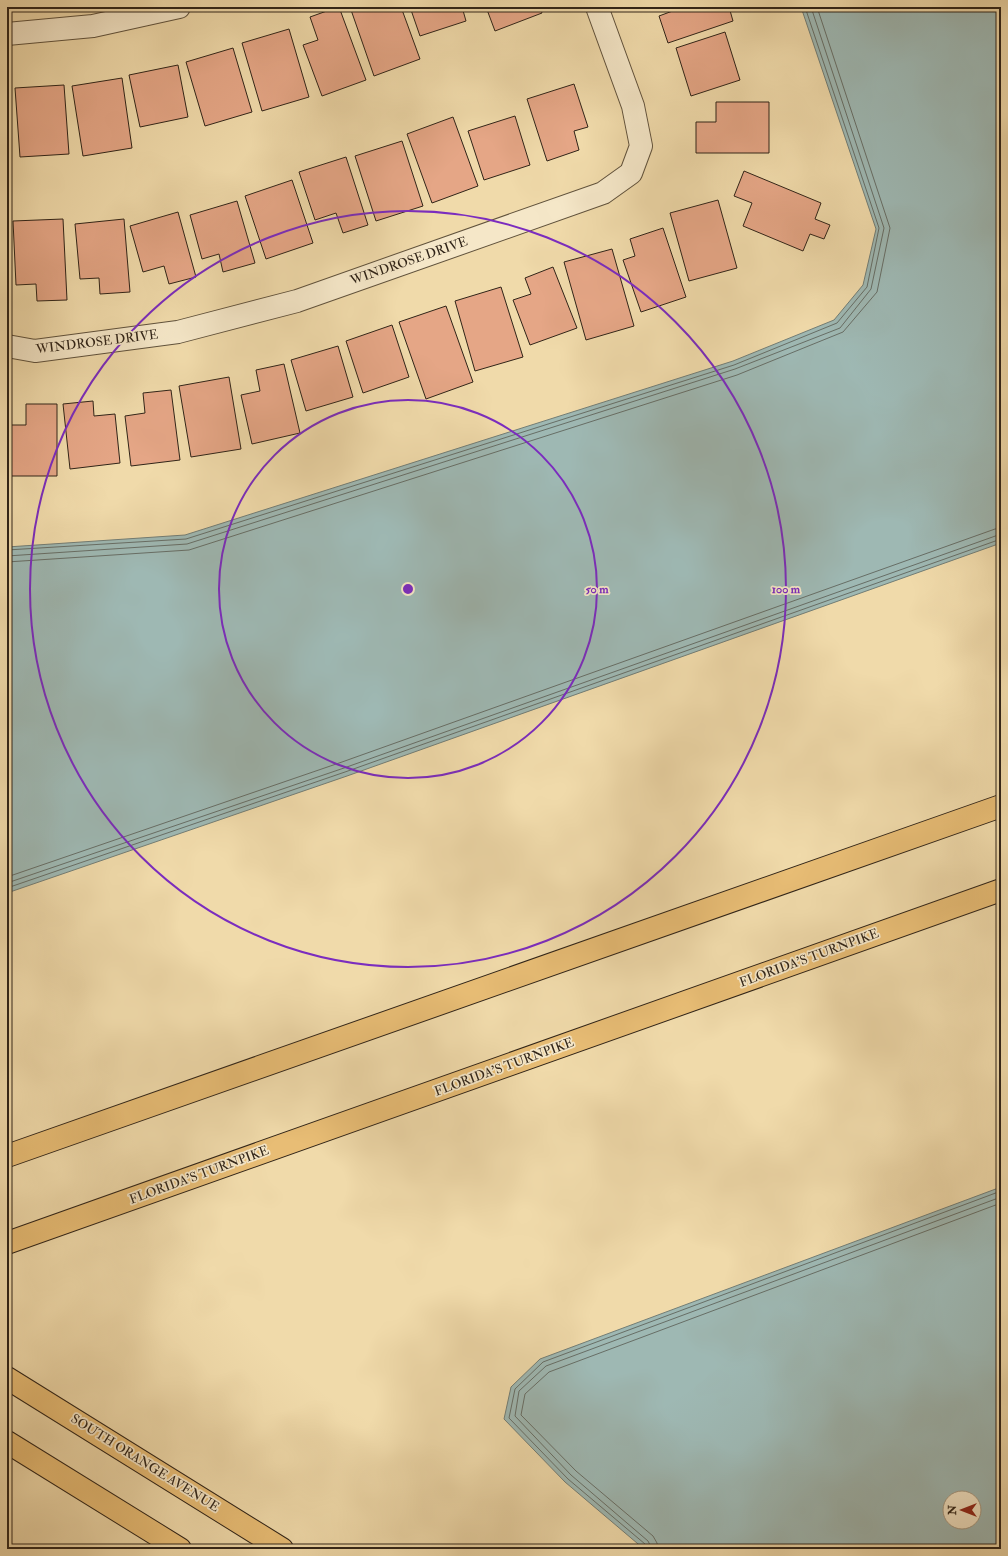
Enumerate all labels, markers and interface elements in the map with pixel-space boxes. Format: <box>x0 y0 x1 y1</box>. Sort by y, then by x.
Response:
street label: WINDROSE DRIVE <box>347 233 470 289</box>
street label: WINDROSE DRIVE <box>34 327 159 358</box>
centre of rings <box>401 582 415 596</box>
text: 50 m <box>585 582 609 597</box>
text: 100 m <box>772 582 801 597</box>
street label: FLORIDA'S TURNPIKE <box>737 925 881 991</box>
street label: FLORIDA'S TURNPIKE <box>432 1034 576 1100</box>
street label: FLORIDA'S TURNPIKE <box>127 1142 271 1208</box>
street label: SOUTH ORANGE AVENUE <box>68 1411 222 1515</box>
north arrow <box>942 1490 982 1530</box>
text: N <box>946 1504 959 1516</box>

